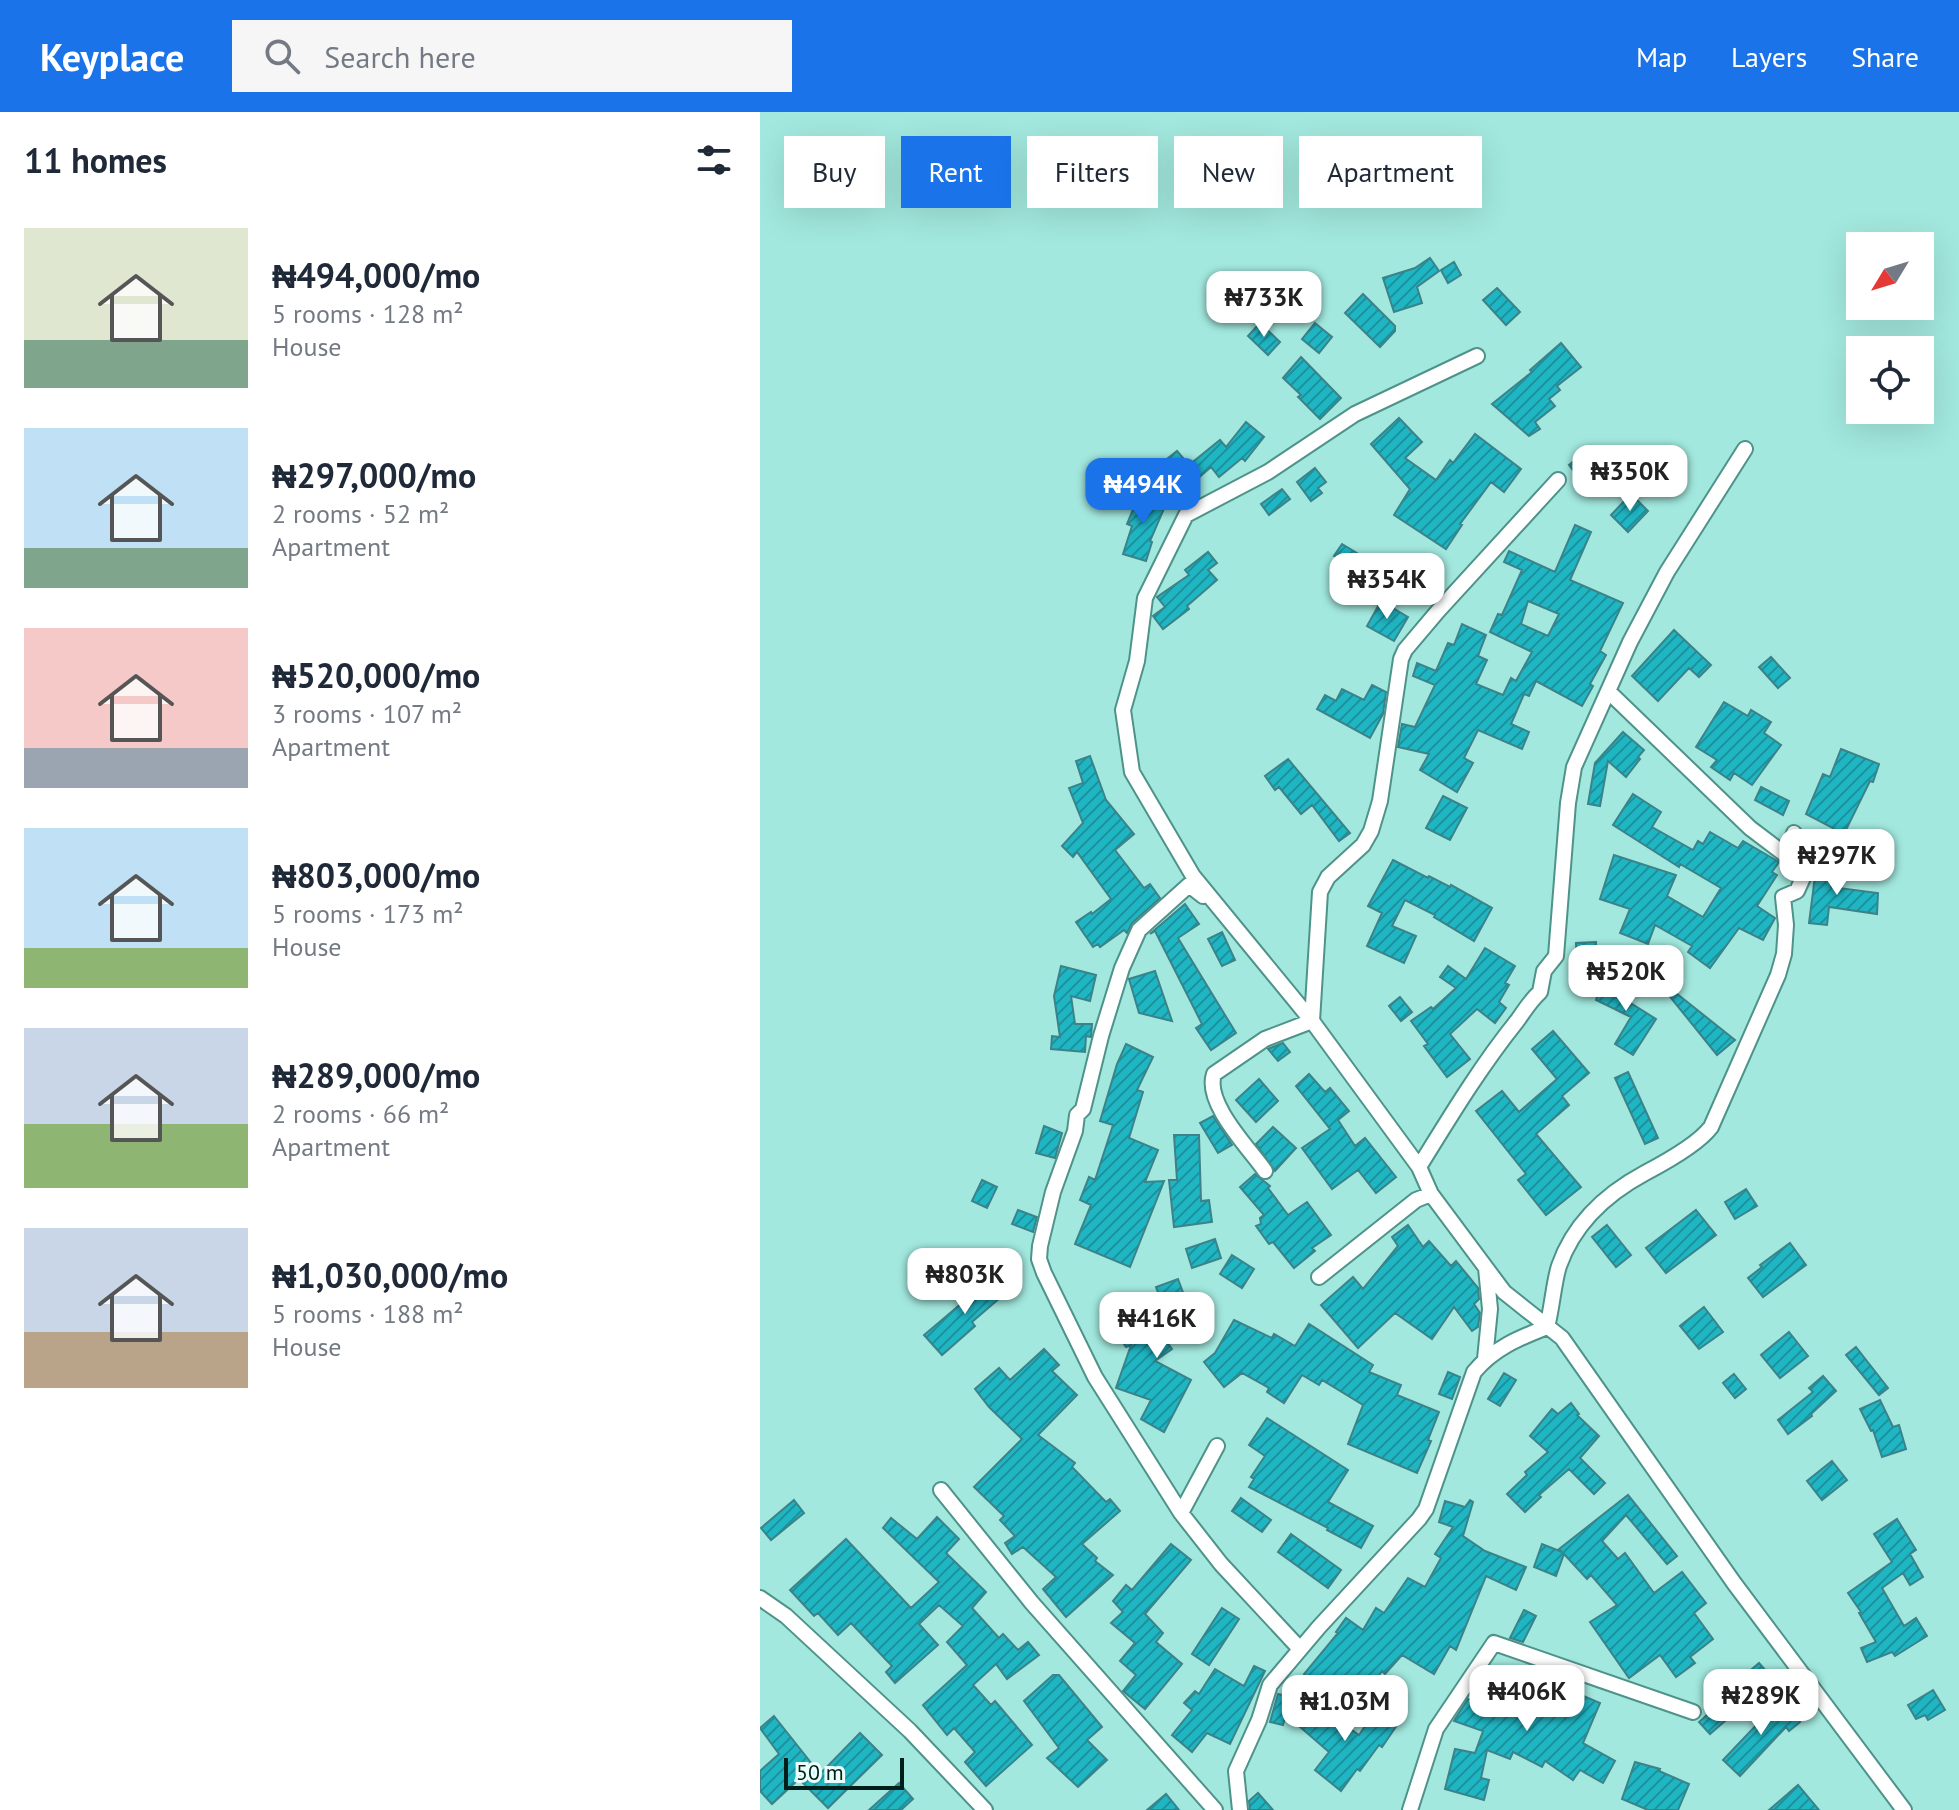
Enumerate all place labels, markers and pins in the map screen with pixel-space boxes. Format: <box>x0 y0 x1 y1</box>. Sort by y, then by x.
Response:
pin: ₦733K <box>1208 271 1320 339</box>
pin: ₦350K <box>1574 445 1686 513</box>
pin: ₦494K <box>1087 458 1199 526</box>
pin: ₦354K <box>1331 553 1443 621</box>
pin: ₦297K <box>1781 829 1893 897</box>
pin: ₦520K <box>1570 945 1682 1013</box>
pin: ₦803K <box>909 1248 1021 1316</box>
pin: ₦416K <box>1101 1292 1213 1360</box>
pin: ₦406K <box>1471 1665 1583 1733</box>
pin: ₦289K <box>1705 1669 1817 1737</box>
pin: ₦1.03M <box>1280 1675 1410 1743</box>

